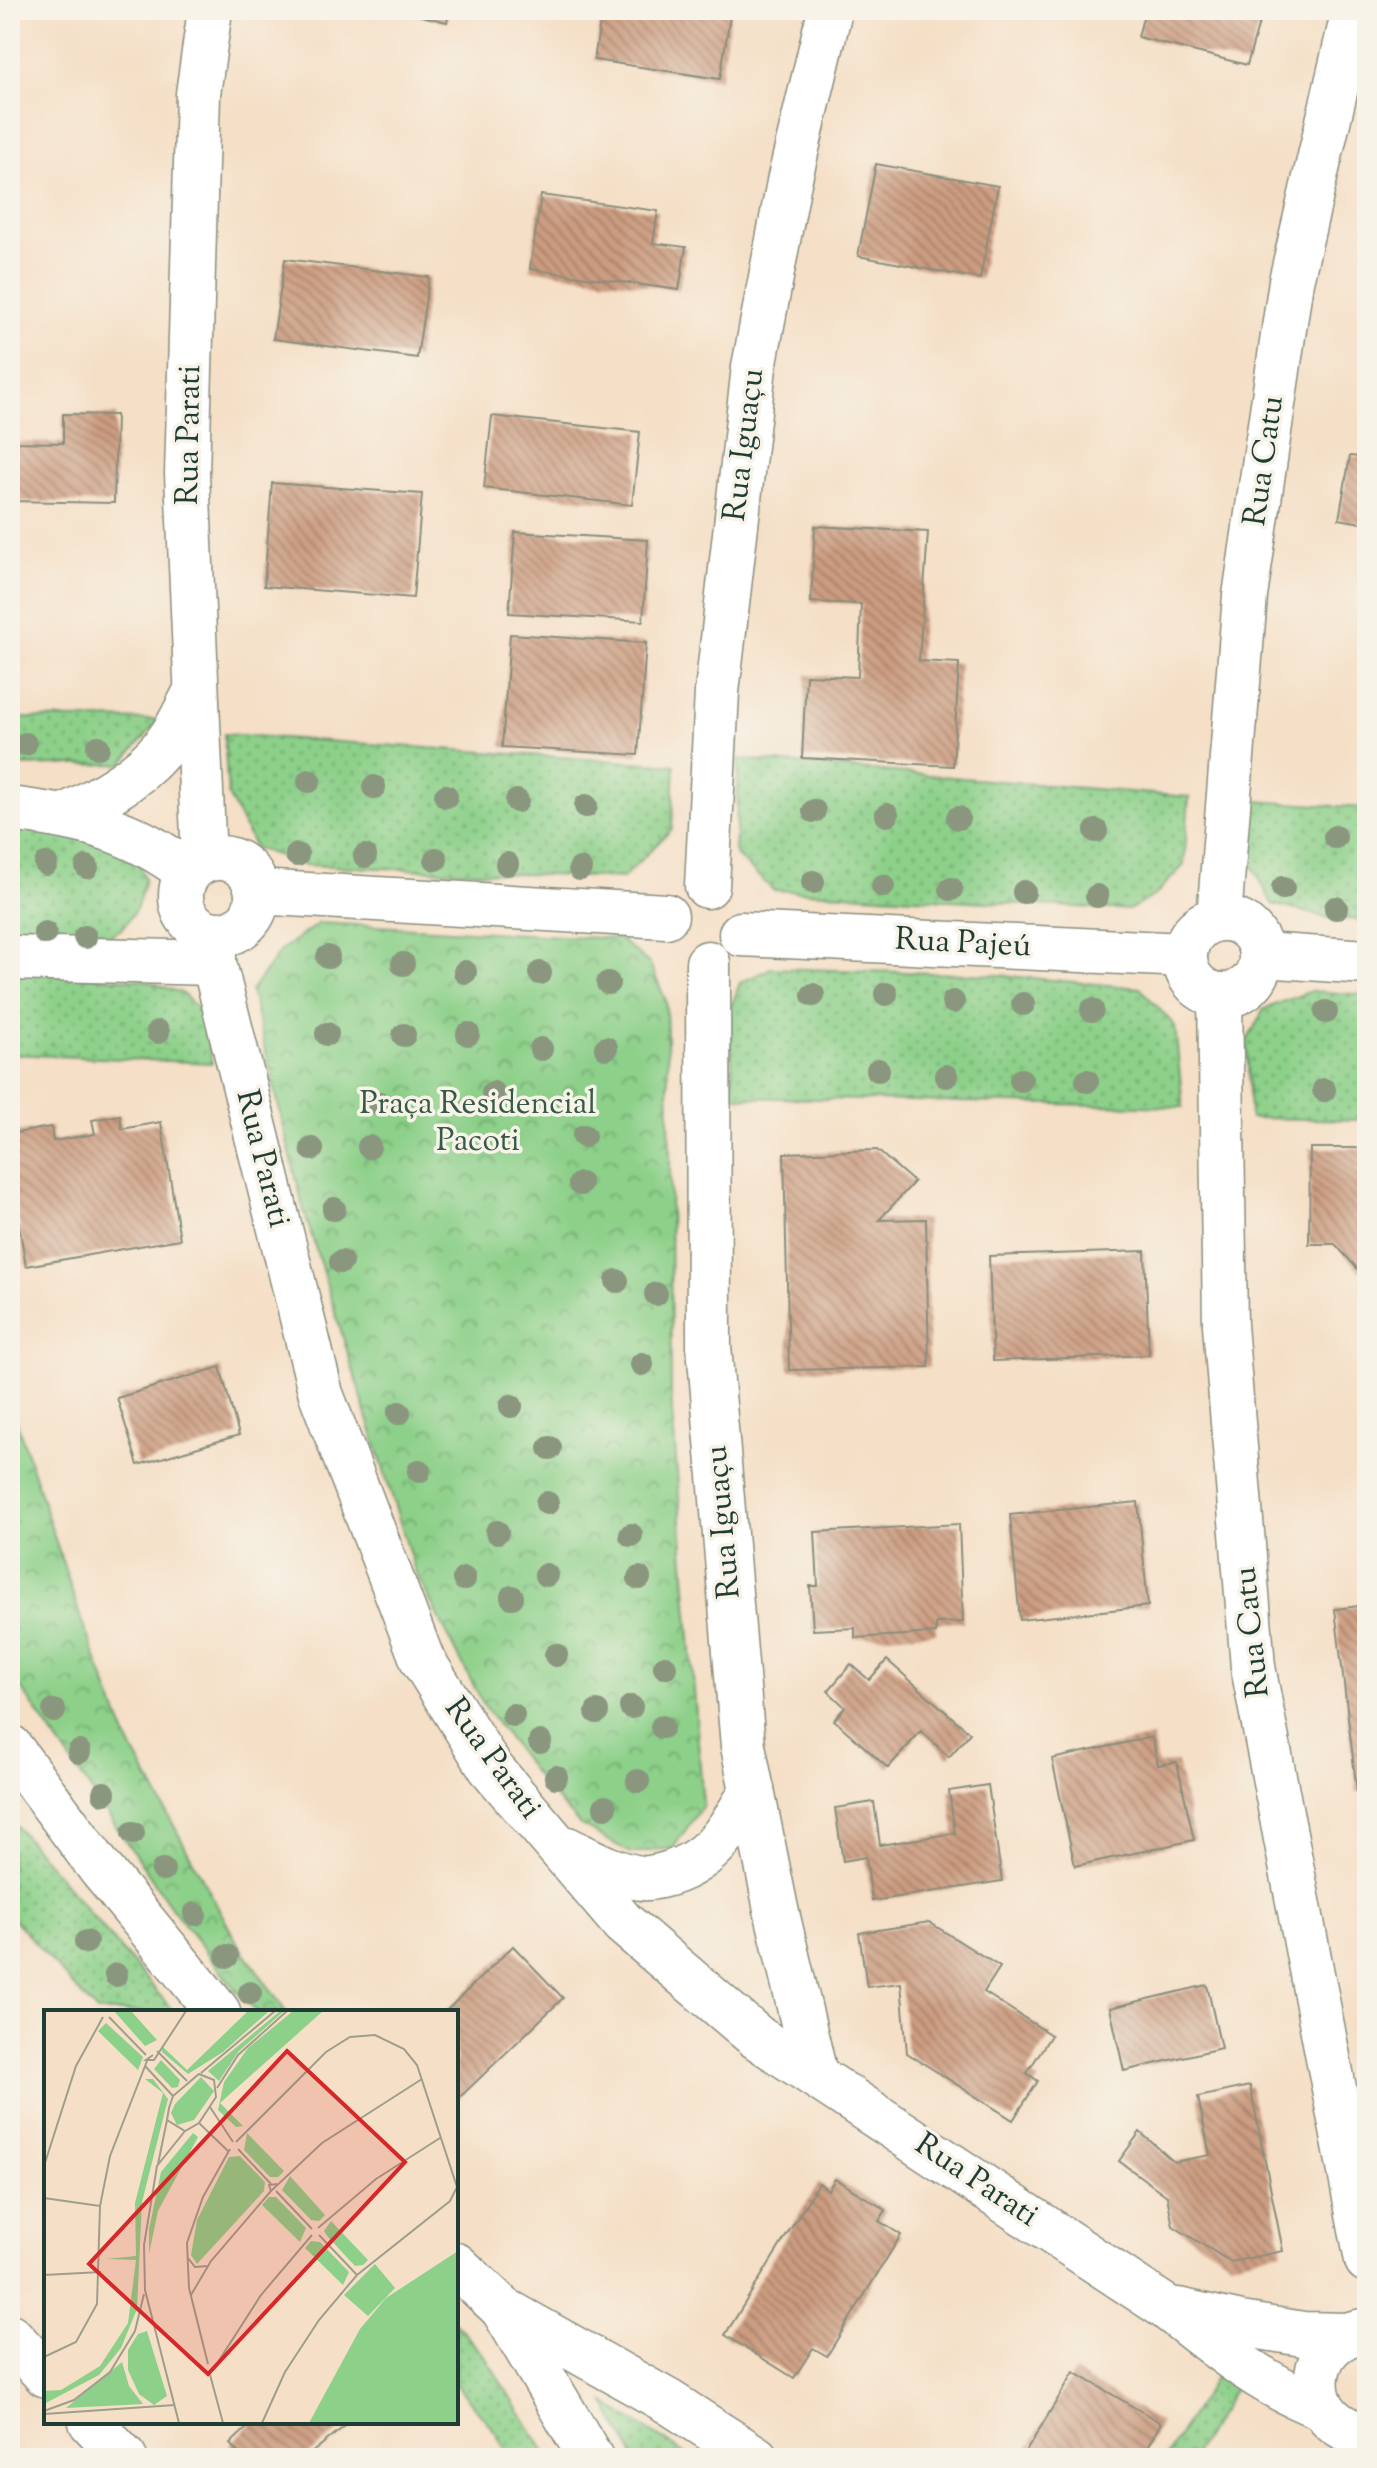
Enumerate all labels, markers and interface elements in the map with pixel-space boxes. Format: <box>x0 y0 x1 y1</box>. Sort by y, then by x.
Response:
street label: Rua Parati <box>166 364 214 506</box>
street label: Rua Iguaçu <box>713 366 777 524</box>
street label: Rua Catu <box>1233 393 1297 529</box>
street label: Rua Pajeú <box>894 917 1032 971</box>
park label: Praça Residencial Pacoti <box>360 1082 597 1165</box>
street label: Rua Parati <box>223 1085 301 1233</box>
street label: Rua Iguaçu <box>694 1443 754 1601</box>
street label: Rua Catu <box>1223 1564 1283 1700</box>
street label: Rua Parati <box>432 1689 552 1829</box>
inset map <box>44 2010 458 2424</box>
street label: Rua Parati <box>905 2123 1047 2239</box>

